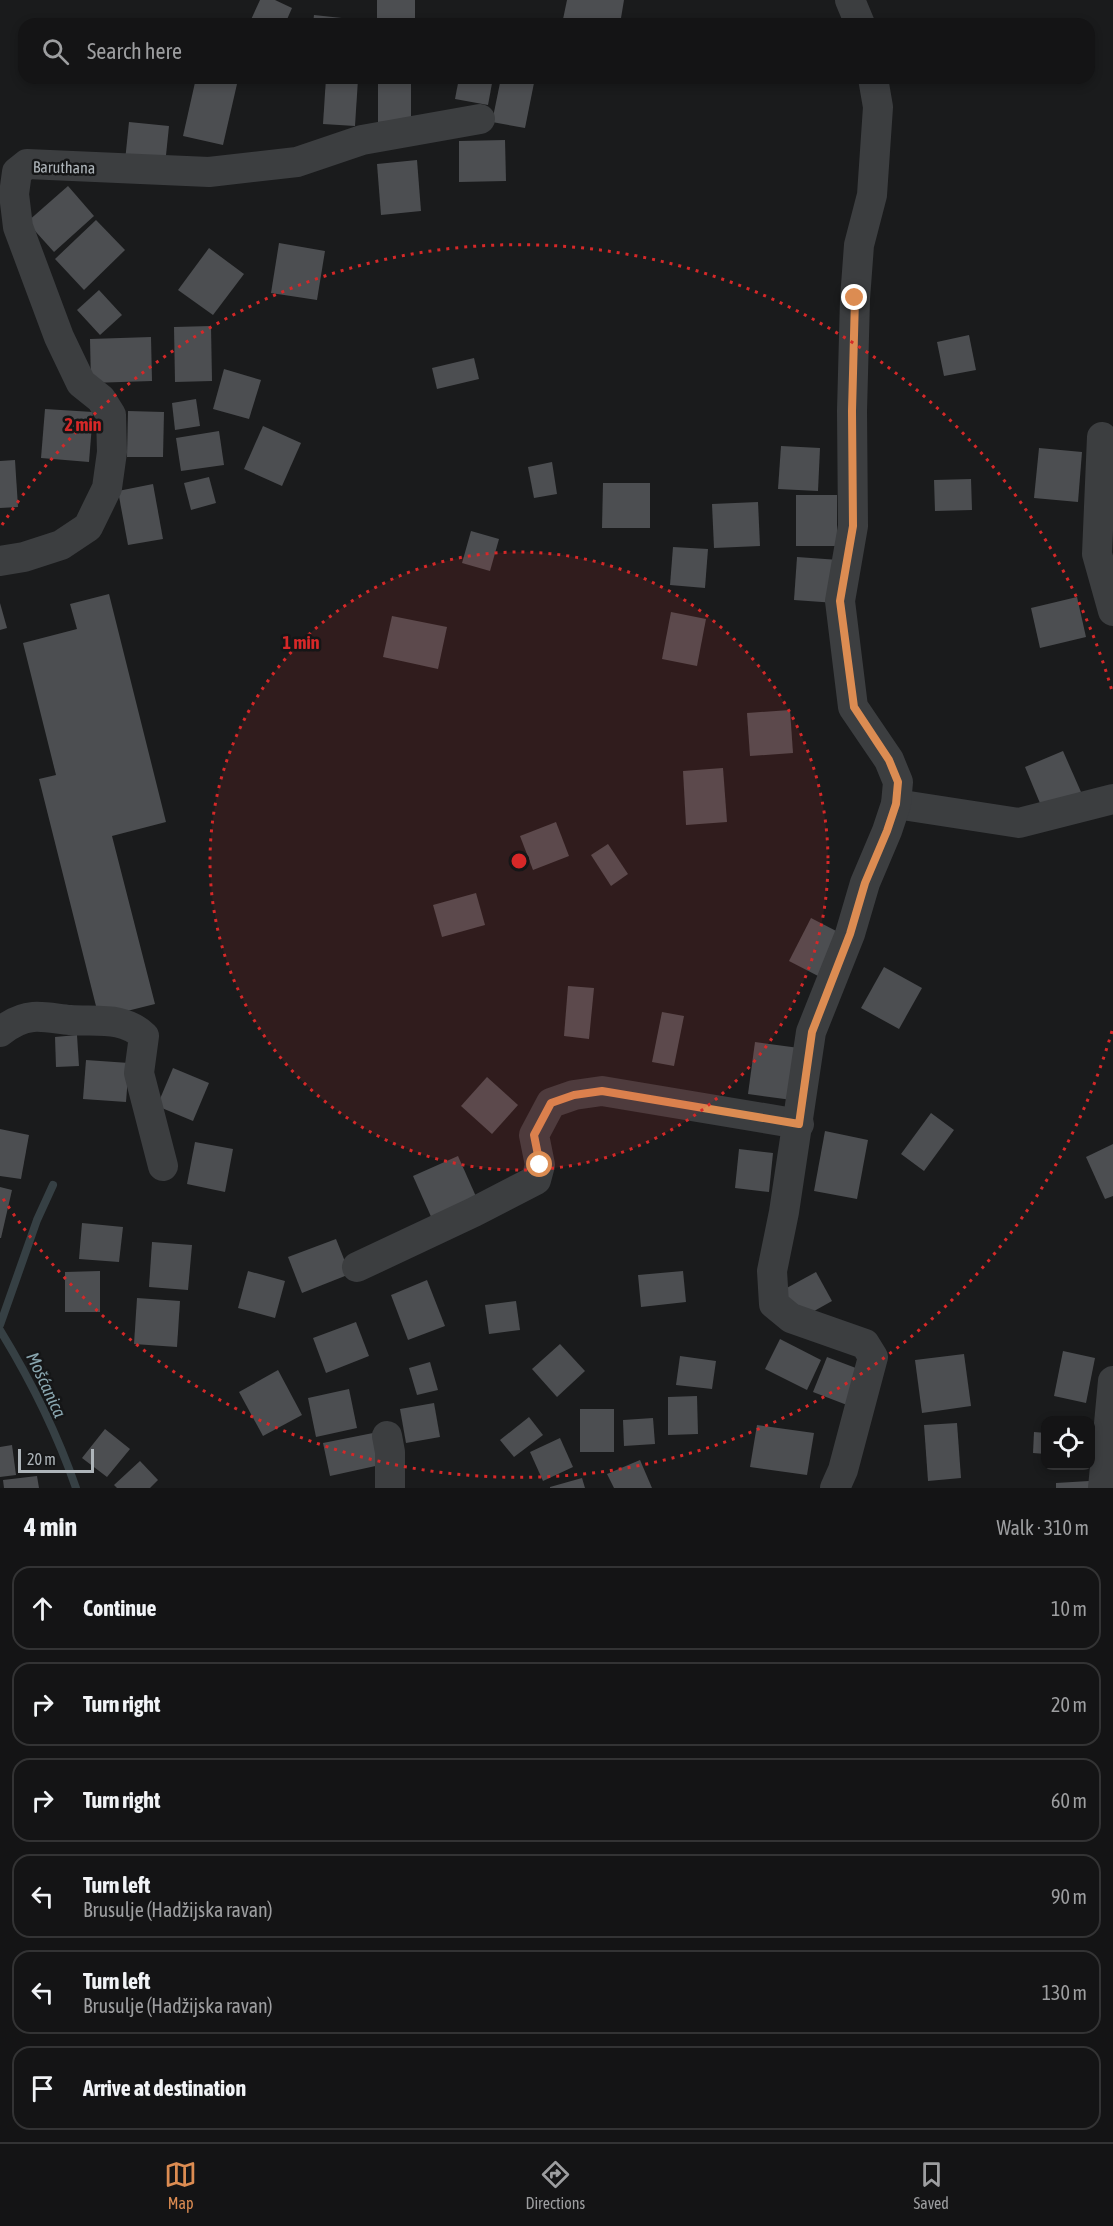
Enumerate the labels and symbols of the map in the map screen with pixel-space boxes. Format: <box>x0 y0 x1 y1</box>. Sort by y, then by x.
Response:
street label: Baruthana <box>33 157 95 177</box>
route end <box>841 284 867 310</box>
text: 2 min <box>65 414 102 435</box>
text: 1 min <box>283 632 320 653</box>
centre of rings <box>509 851 529 871</box>
route start <box>526 1151 552 1177</box>
water label: Mošćanica <box>22 1349 71 1421</box>
scale bar <box>18 1446 94 1474</box>

